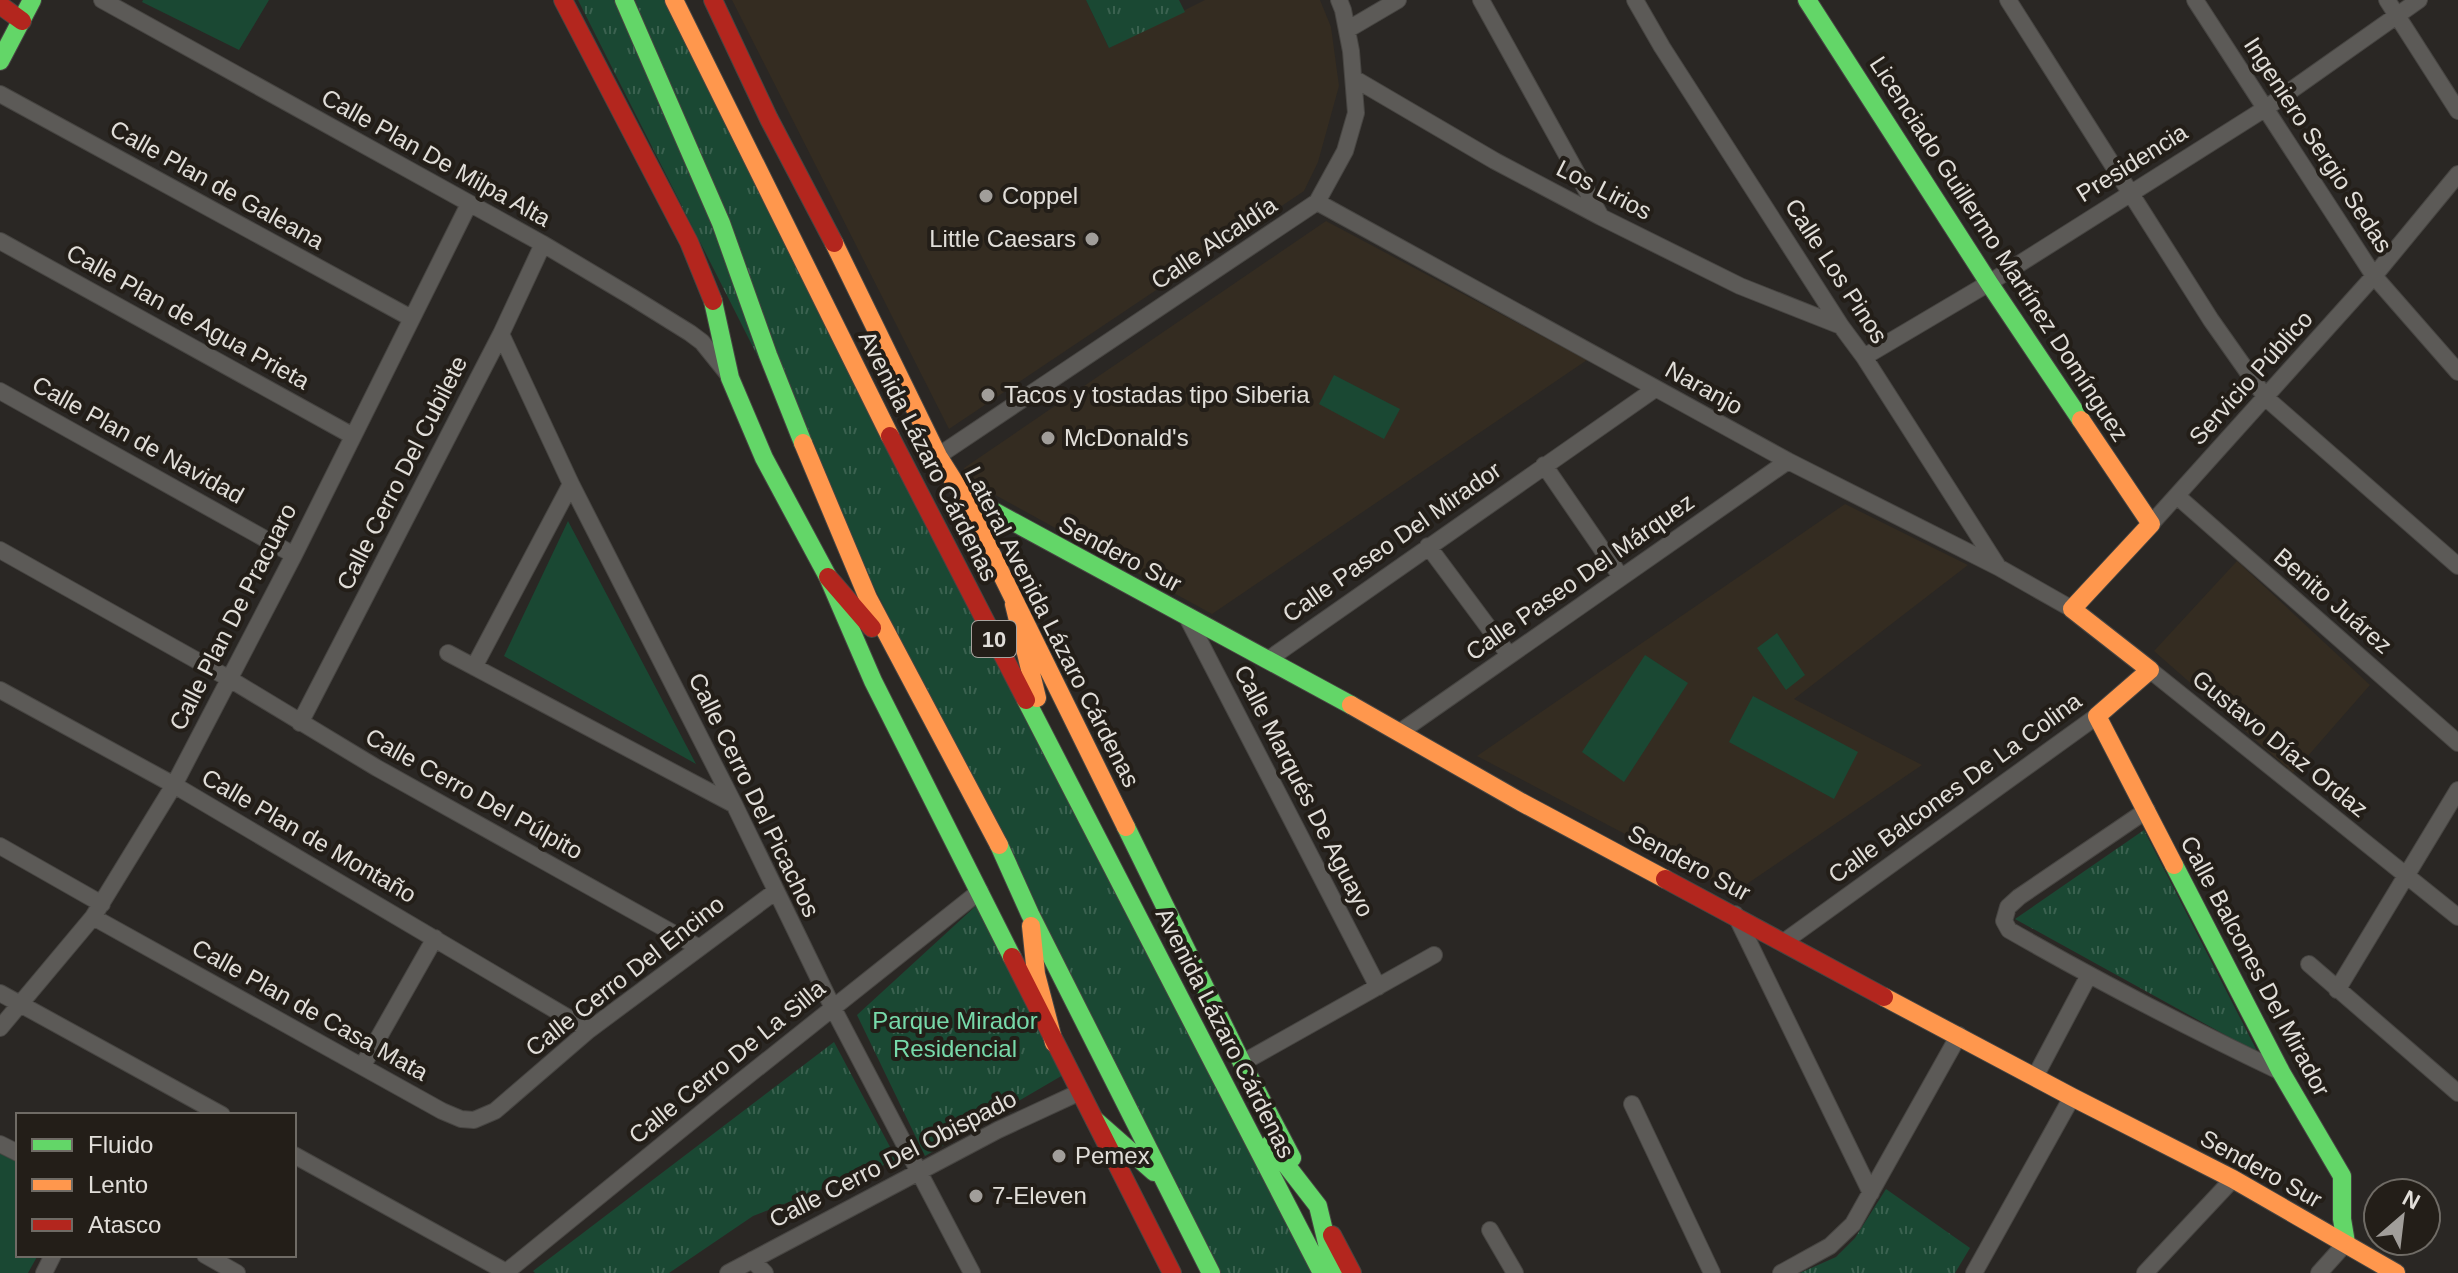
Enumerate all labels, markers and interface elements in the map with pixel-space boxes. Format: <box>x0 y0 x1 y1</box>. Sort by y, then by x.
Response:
street label: Ingeniero Sergio Sedas <box>2239 32 2398 257</box>
street label: Licenciado Guillermo Martínez Domínguez <box>1865 51 2134 446</box>
street label: Calle Plan De Milpa Alta <box>317 83 556 232</box>
street label: Calle Plan de Galeana <box>106 115 329 255</box>
street label: Presidencia <box>2071 118 2193 207</box>
street label: Los Lirios <box>1552 154 1656 225</box>
place label: Coppel <box>1002 182 1078 209</box>
marker: Coppel <box>977 187 995 205</box>
street label: Calle Alcaldía <box>1146 190 1282 294</box>
street label: Calle Los Pinos <box>1780 193 1893 348</box>
place label: Little Caesars <box>929 225 1076 252</box>
marker: Little Caesars <box>1083 230 1101 248</box>
street label: Calle Plan de Agua Prieta <box>62 238 315 395</box>
street label: Servicio Público <box>2183 305 2318 450</box>
street label: Avenida Lázaro Cárdenas <box>854 326 1003 585</box>
street label: Calle Cerro Del Cubilete <box>331 351 472 594</box>
street label: Naranjo <box>1661 355 1748 420</box>
street label: Calle Plan de Navidad <box>28 370 249 509</box>
place label: Tacos y tostadas tipo Siberia <box>1004 381 1310 408</box>
marker: Tacos y tostadas tipo Siberia <box>979 386 997 404</box>
place label: McDonald's <box>1064 424 1189 451</box>
marker: McDonald's <box>1039 429 1057 447</box>
street label: Calle Paseo Del Mirador <box>1277 456 1506 627</box>
street label: Lateral Avenida Lázaro Cárdenas <box>960 462 1145 791</box>
street label: Calle Paseo Del Márquez <box>1461 487 1699 666</box>
street label: Calle Plan De Pracuaro <box>164 499 302 735</box>
street label: Sendero Sur <box>1054 510 1186 597</box>
street label: Benito Juárez <box>2269 542 2398 659</box>
road number: 10 <box>972 621 1016 657</box>
street label: Calle Marqués De Aguayo <box>1229 660 1380 921</box>
street label: Gustavo Díaz Ordaz <box>2187 665 2373 823</box>
street label: Calle Cerro Del Picachos <box>684 668 825 921</box>
street label: Calle Balcones De La Colina <box>1823 687 2087 888</box>
street label: Calle Cerro Del Púlpito <box>361 723 588 865</box>
street label: Calle Plan de Montaño <box>197 763 421 908</box>
street label: Sendero Sur <box>1623 819 1755 906</box>
street label: Calle Balcones Del Mirador <box>2175 831 2336 1100</box>
street label: Calle Cerro Del Encino <box>520 890 729 1061</box>
street label: Avenida Lázaro Cárdenas <box>1151 903 1300 1162</box>
street label: Calle Plan de Casa Mata <box>188 933 433 1086</box>
street label: Calle Cerro De La Silla <box>623 974 831 1149</box>
park label: Parque Mirador Residencial <box>872 1007 1038 1062</box>
street label: Calle Cerro Del Obispado <box>765 1084 1021 1233</box>
legend <box>16 1113 296 1257</box>
street label: Sendero Sur <box>2196 1124 2327 1213</box>
text: Fluido <box>88 1131 153 1158</box>
place label: Pemex <box>1075 1142 1150 1169</box>
marker: Pemex <box>1050 1147 1068 1165</box>
text: Lento <box>88 1171 148 1198</box>
north arrow <box>2362 1177 2442 1257</box>
place label: 7-Eleven <box>992 1182 1087 1209</box>
text: N <box>2398 1185 2424 1215</box>
marker: 7-Eleven <box>967 1187 985 1205</box>
text: Atasco <box>88 1211 161 1238</box>

